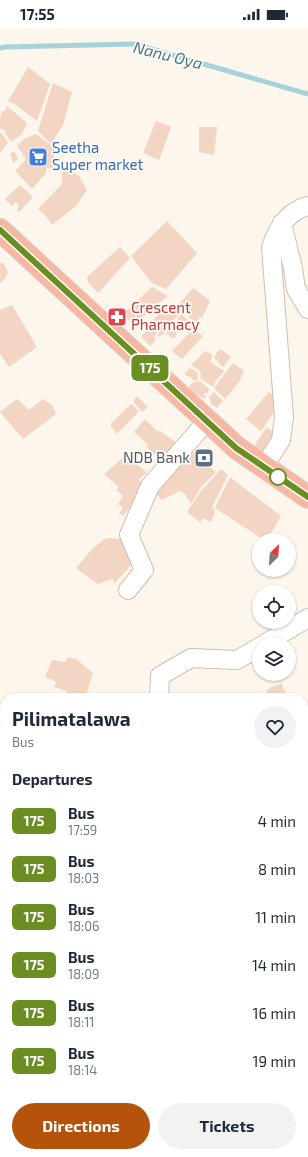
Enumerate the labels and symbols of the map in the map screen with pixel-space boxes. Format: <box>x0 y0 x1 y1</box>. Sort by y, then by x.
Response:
water label: Nanu Oya <box>131 37 205 73</box>
place label: Seetha Super market <box>52 138 144 173</box>
supermarket icon: Seetha Super market <box>27 146 49 168</box>
place label: Crescent Pharmacy <box>131 298 200 333</box>
pharmacy icon: Crescent Pharmacy <box>106 306 128 328</box>
line badge: 175 <box>127 355 173 381</box>
bank icon: NDB Bank <box>193 447 215 469</box>
place label: NDB Bank <box>123 448 190 466</box>
unlabelled marker <box>269 468 287 486</box>
north arrow <box>252 533 296 577</box>

